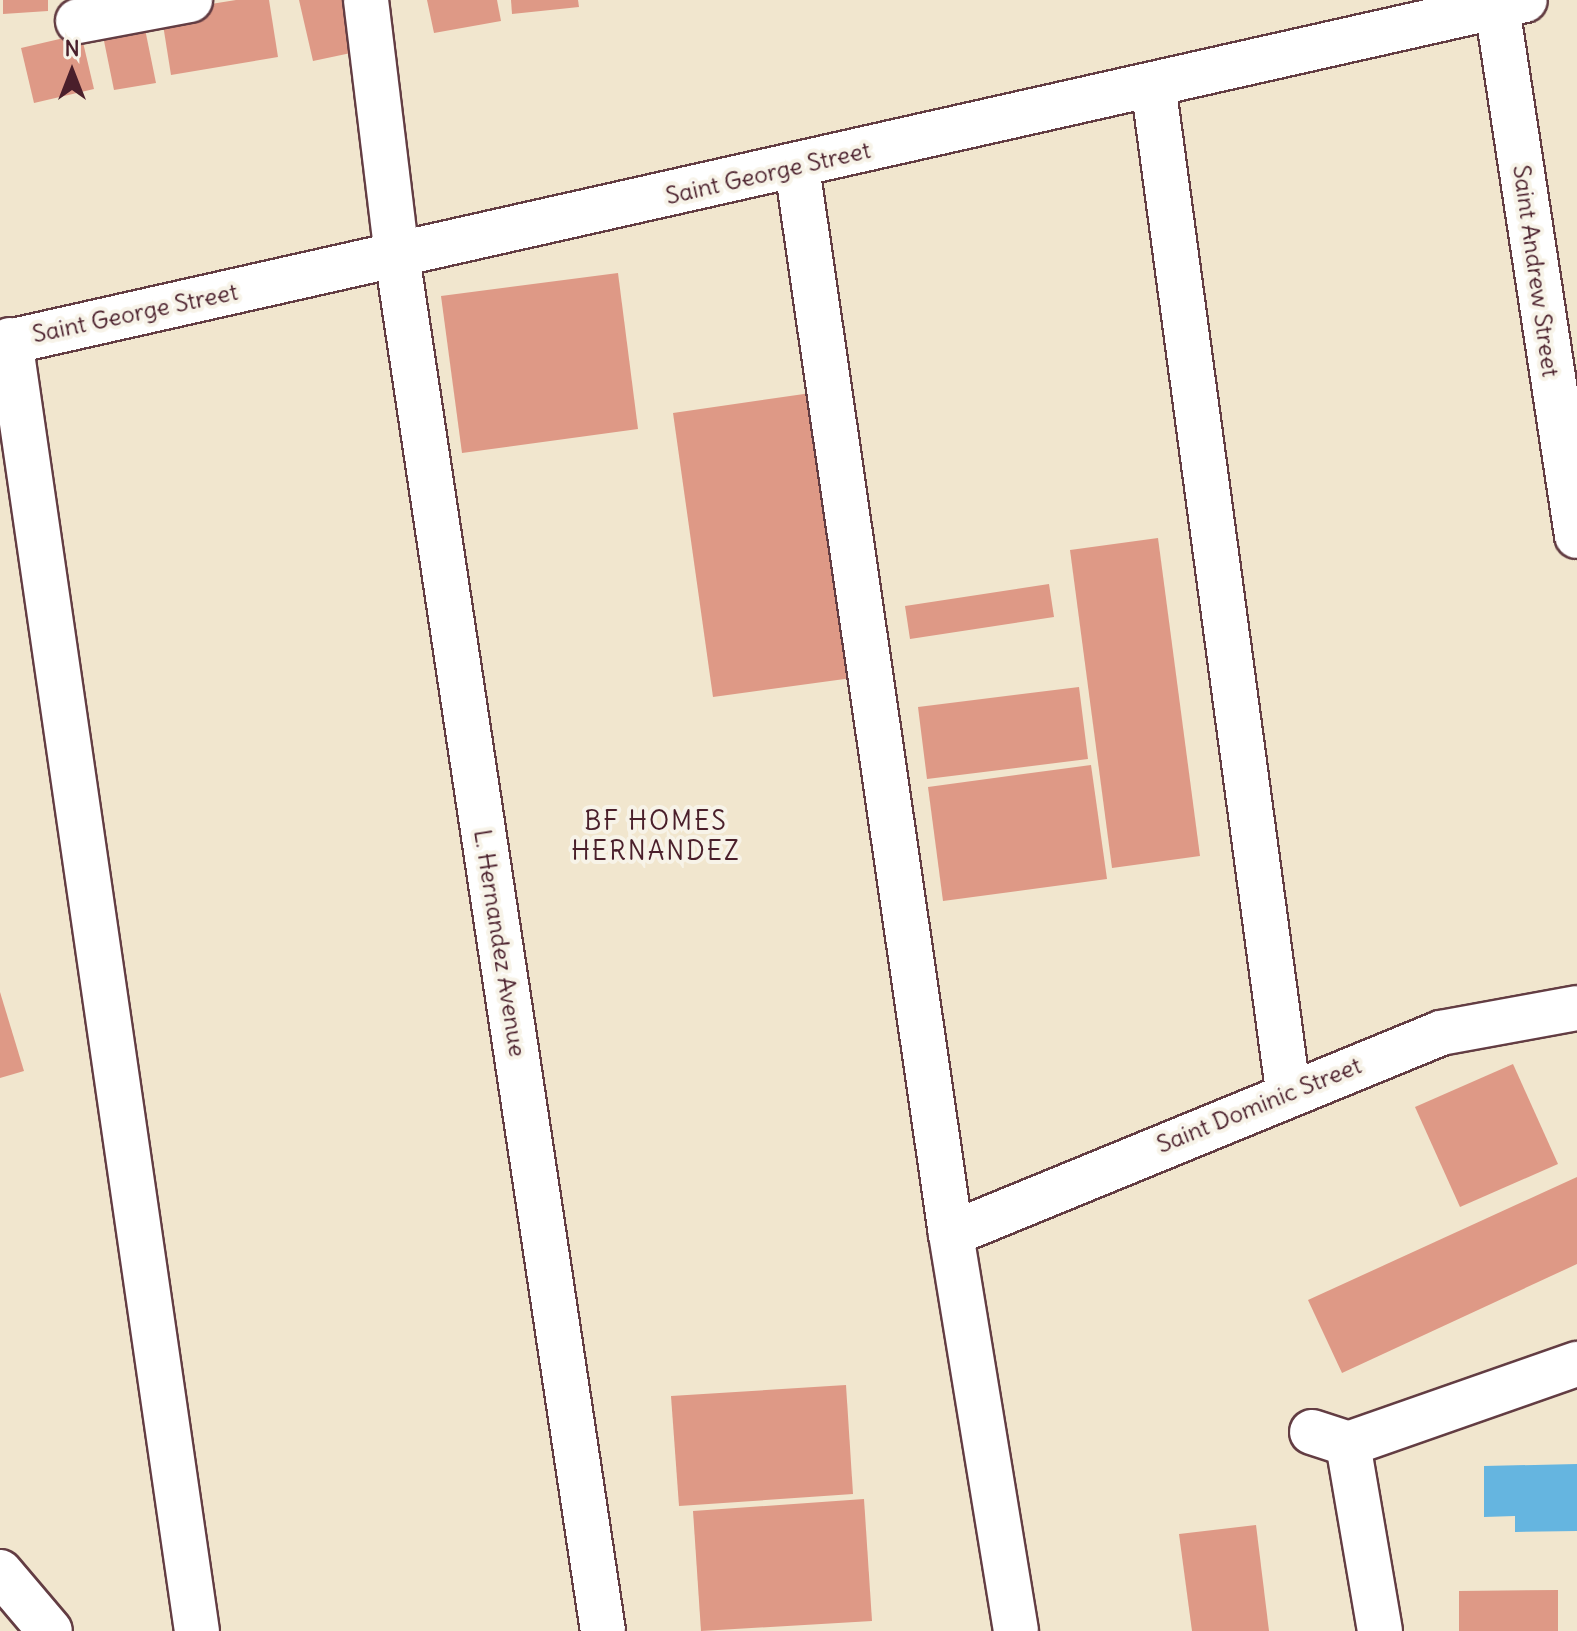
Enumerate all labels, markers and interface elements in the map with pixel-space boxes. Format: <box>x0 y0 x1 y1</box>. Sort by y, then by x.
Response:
north arrow <box>32 32 112 112</box>
text: N <box>64 34 80 62</box>
street label: Saint George Street <box>663 135 873 211</box>
street label: Saint Andrew Street <box>1507 163 1565 379</box>
street label: Saint George Street <box>30 277 240 349</box>
district label: BF HOMES HERNANDEZ <box>571 805 741 866</box>
street label: L. Hernandez Avenue <box>468 827 532 1059</box>
street label: Saint Dominic Street <box>1153 1051 1365 1159</box>

